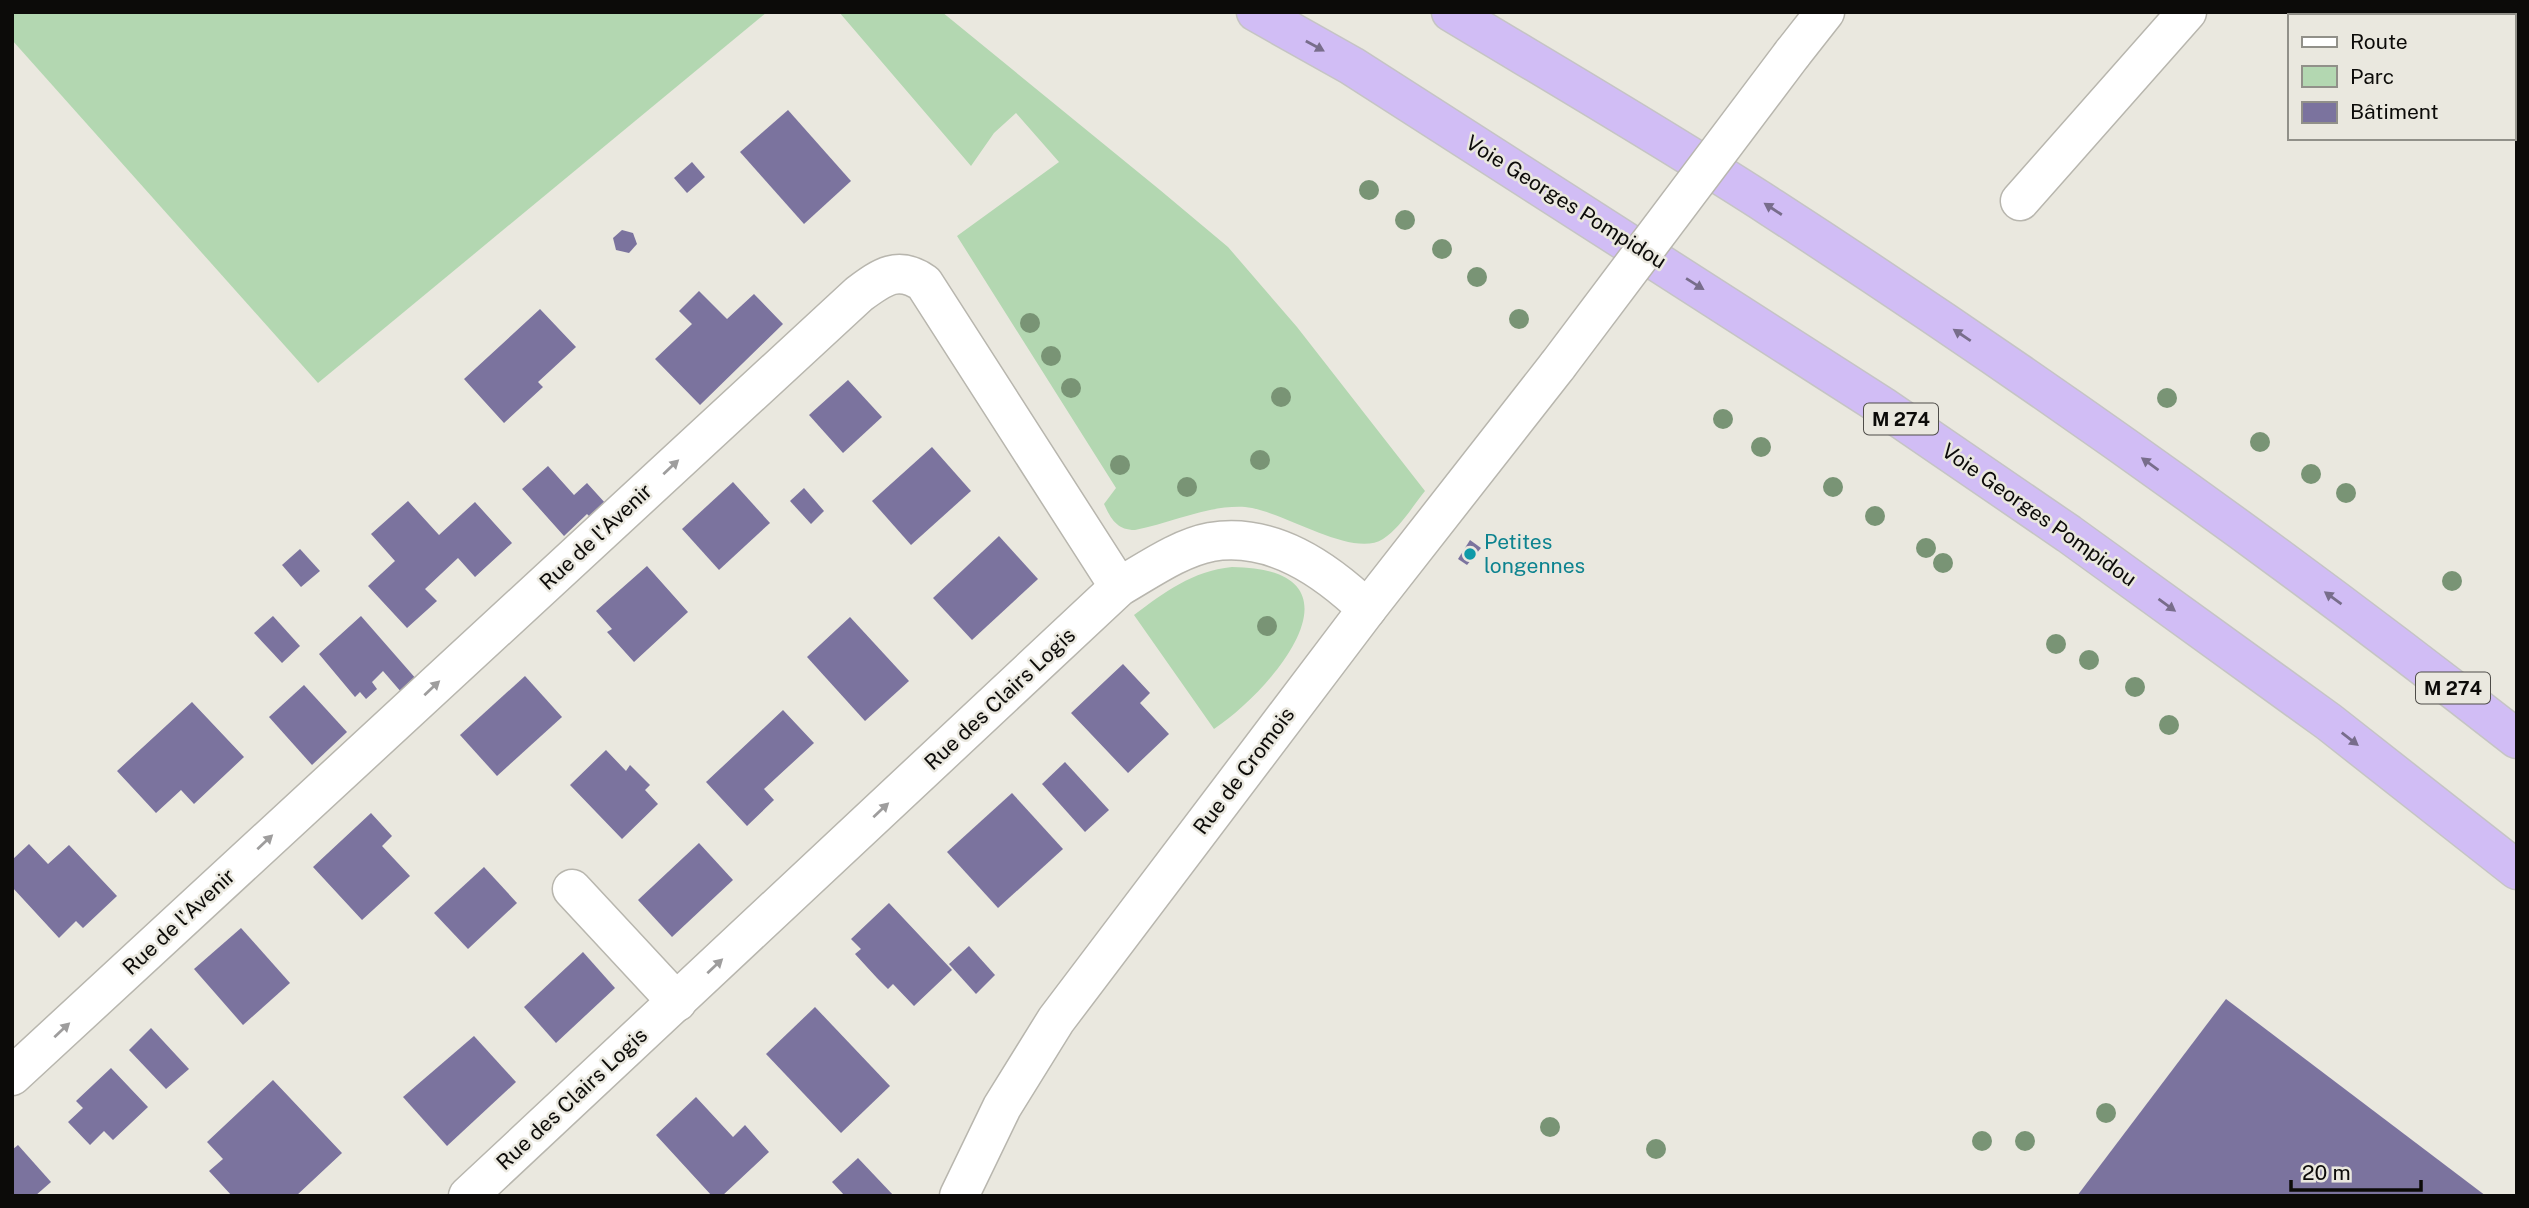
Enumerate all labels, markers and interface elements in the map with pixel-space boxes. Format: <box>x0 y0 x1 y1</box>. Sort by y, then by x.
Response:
legend <box>2288 14 2515 140</box>
text: Route <box>2350 29 2408 54</box>
one-way arrow <box>1306 40 1325 52</box>
text: Parc <box>2350 64 2394 89</box>
text: Bâtiment <box>2350 99 2439 124</box>
street label: Voie Georges Pompidou <box>1461 130 1671 274</box>
one-way arrow <box>1763 202 1782 215</box>
one-way arrow <box>1685 277 1705 290</box>
one-way arrow <box>1953 328 1971 342</box>
road number: M 274 <box>1864 404 1938 434</box>
street label: Voie Georges Pompidou <box>1937 438 2141 591</box>
one-way arrow <box>2141 456 2159 471</box>
one-way arrow <box>662 459 680 475</box>
street label: Rue de l'Avenir <box>534 478 657 595</box>
place label: Petites longennes <box>1484 529 1585 578</box>
marker: Petites longennes <box>1462 546 1478 562</box>
one-way arrow <box>2324 591 2342 605</box>
one-way arrow <box>2157 597 2175 612</box>
street label: Rue des Clairs Logis <box>919 622 1080 775</box>
road number: M 274 <box>2416 673 2490 704</box>
one-way arrow <box>423 680 441 696</box>
street label: Rue de Cromois <box>1188 702 1299 839</box>
one-way arrow <box>2341 731 2359 746</box>
one-way arrow <box>872 803 889 819</box>
one-way arrow <box>256 835 273 851</box>
street label: Rue de l'Avenir <box>117 863 240 980</box>
one-way arrow <box>706 958 723 974</box>
one-way arrow <box>53 1022 71 1038</box>
street label: Rue des Clairs Logis <box>491 1022 652 1175</box>
scale bar <box>2291 1148 2420 1192</box>
text: 20 m <box>2302 1160 2351 1185</box>

